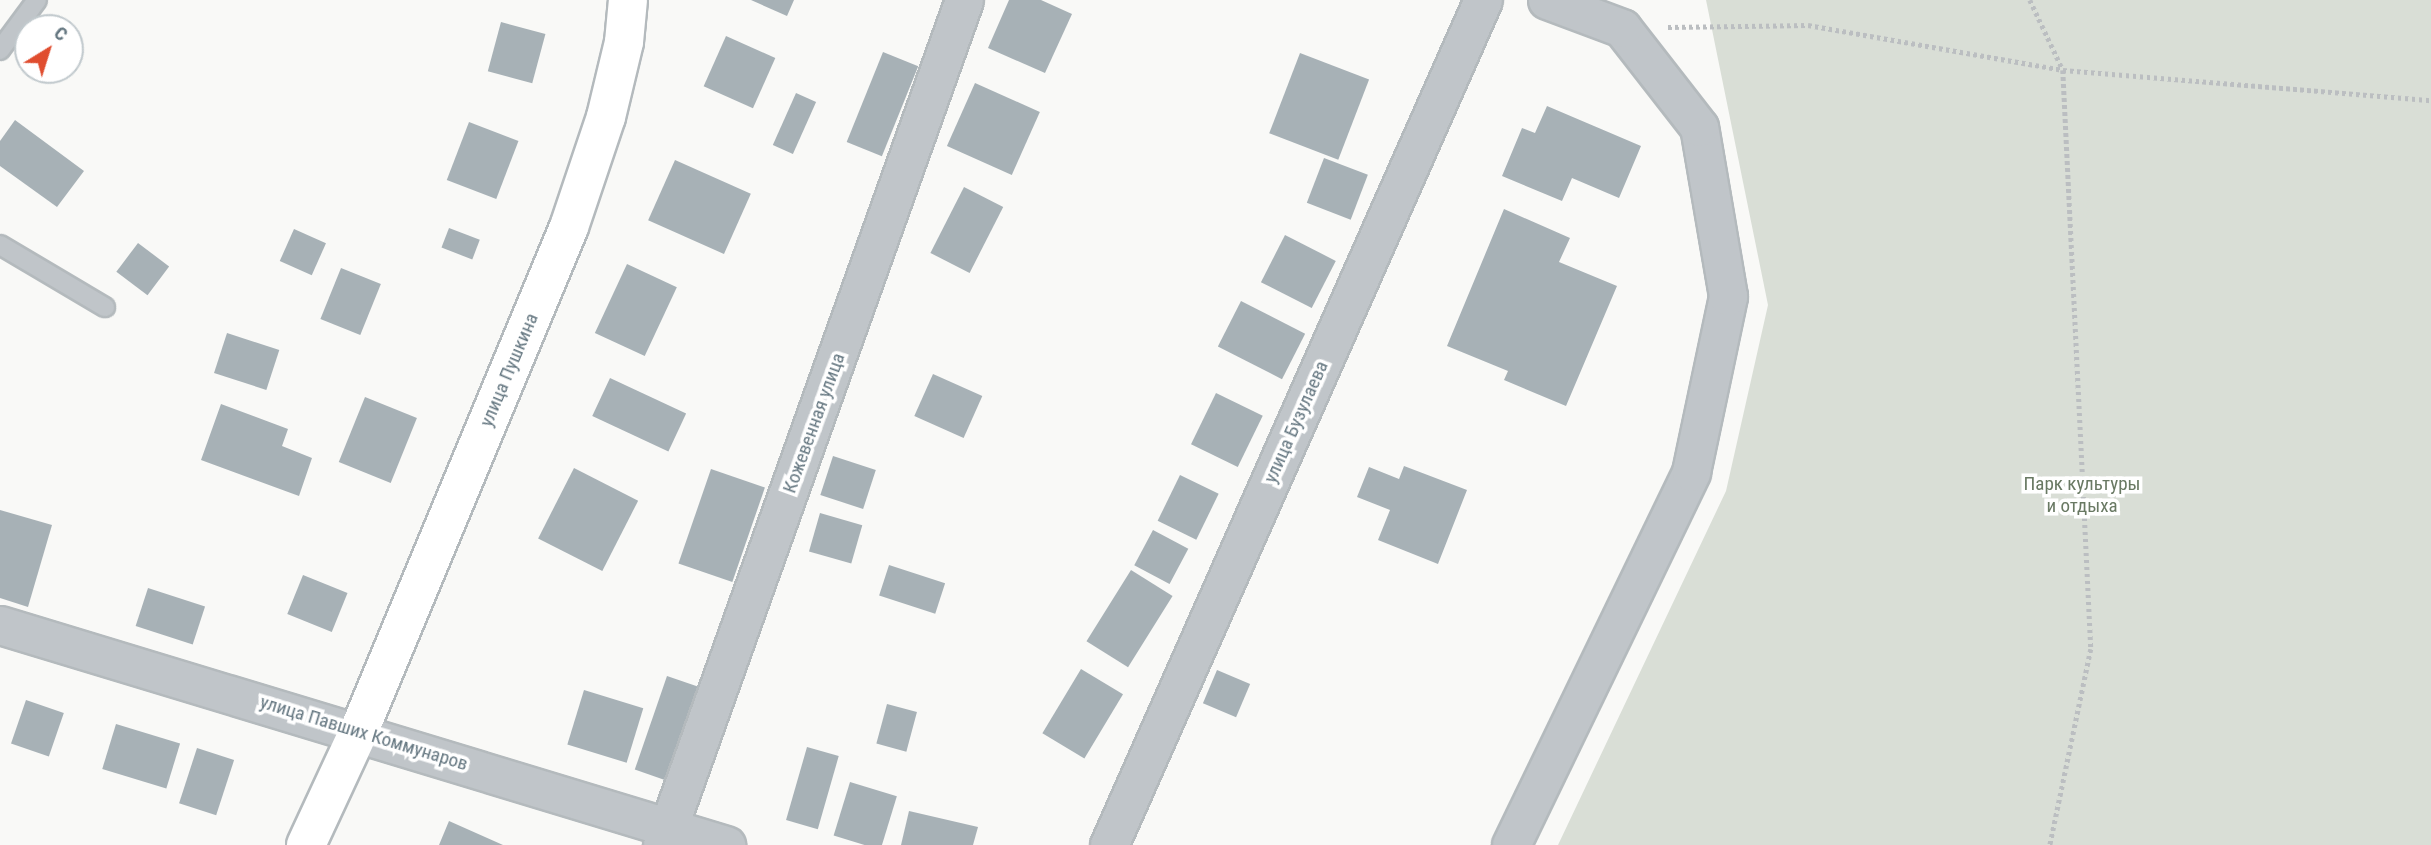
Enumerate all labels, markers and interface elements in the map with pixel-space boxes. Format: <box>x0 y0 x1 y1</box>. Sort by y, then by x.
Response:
north arrow <box>14 14 84 84</box>
text: С <box>50 21 72 46</box>
street label: улица Пушкина <box>475 310 543 430</box>
street label: Кожевенная улица <box>778 350 850 496</box>
street label: улица Бузулаева <box>1259 357 1333 487</box>
park label: Парк культуры и отдыха <box>2024 473 2140 517</box>
street label: улица Павших Коммунаров <box>257 690 471 776</box>

